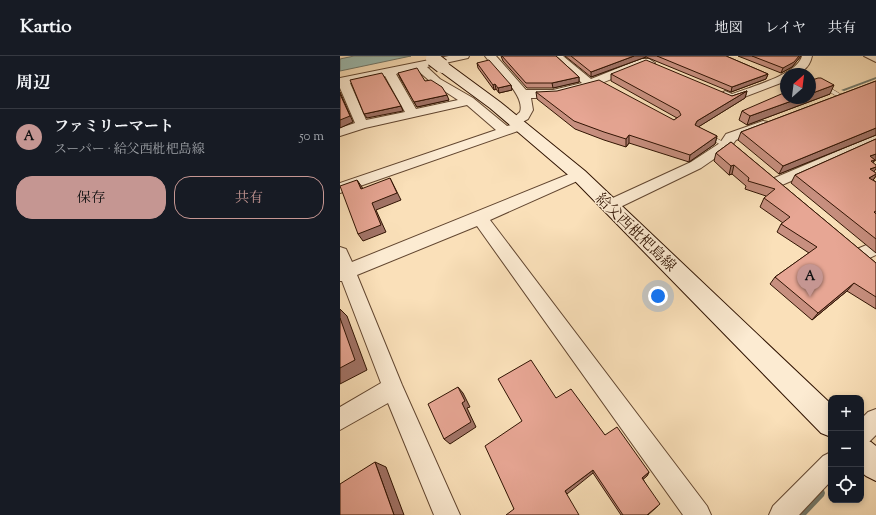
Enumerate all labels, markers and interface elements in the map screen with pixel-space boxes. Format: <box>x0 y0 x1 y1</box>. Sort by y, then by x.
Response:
text: Kartio <box>20 14 72 41</box>
text: 地図 <box>715 19 743 39</box>
text: レイヤ <box>765 19 806 39</box>
text: 共有 <box>828 19 856 39</box>
north arrow <box>780 68 816 104</box>
text: 周辺 <box>16 72 50 96</box>
text: ファミリーマート <box>54 117 174 138</box>
text: A <box>24 128 34 146</box>
text: 50 m <box>299 128 324 146</box>
text: スーパー · 給父西枇杷島線 <box>54 141 205 159</box>
button: 保存 <box>16 176 166 219</box>
button: 共有 <box>174 176 324 219</box>
street label: 給父西枇杷島線 <box>590 189 680 277</box>
pin: A <box>797 264 823 297</box>
your location <box>648 286 668 306</box>
map controls <box>828 395 864 503</box>
button: + <box>828 395 864 431</box>
button: − <box>828 431 864 467</box>
button: locate <box>828 467 864 503</box>

